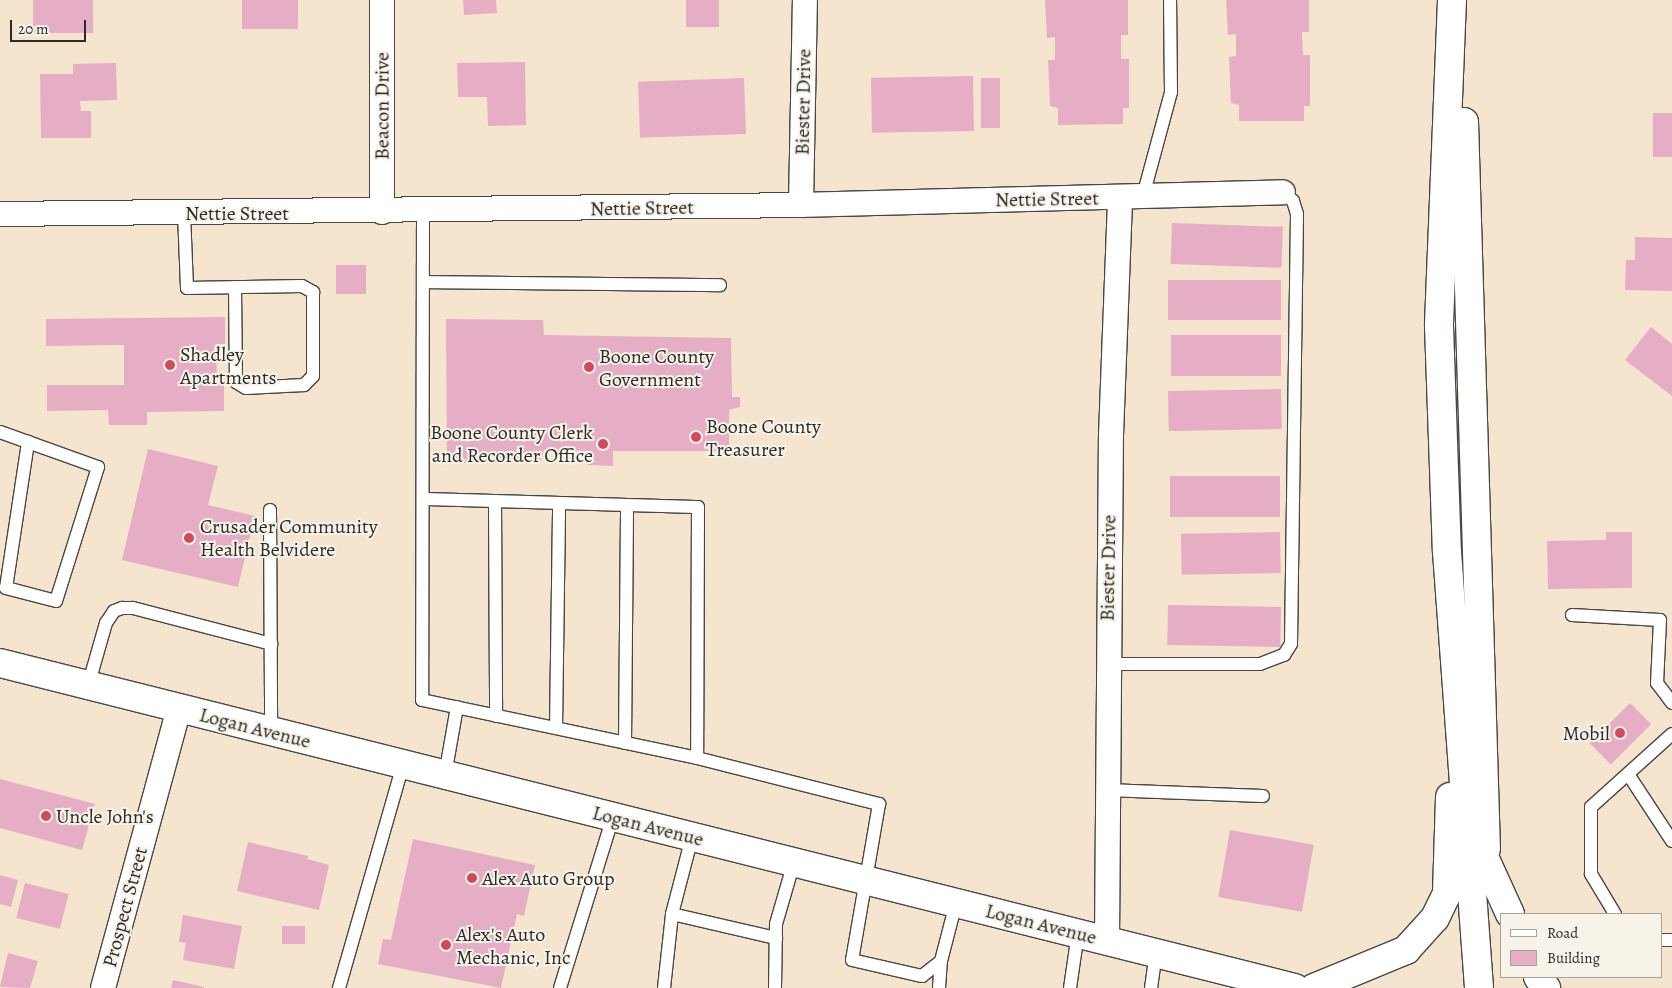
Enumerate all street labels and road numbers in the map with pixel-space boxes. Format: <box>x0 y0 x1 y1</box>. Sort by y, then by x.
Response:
street label: Biester Drive <box>790 49 816 155</box>
street label: Beacon Drive <box>370 52 394 160</box>
street label: Nettie Street <box>995 186 1099 212</box>
street label: Nettie Street <box>590 195 694 221</box>
street label: Nettie Street <box>185 201 289 225</box>
street label: Biester Drive <box>1095 515 1121 621</box>
street label: Logan Avenue <box>197 703 313 753</box>
street label: Logan Avenue <box>590 801 706 851</box>
street label: Prospect Street <box>97 844 153 970</box>
street label: Logan Avenue <box>983 899 1099 949</box>

